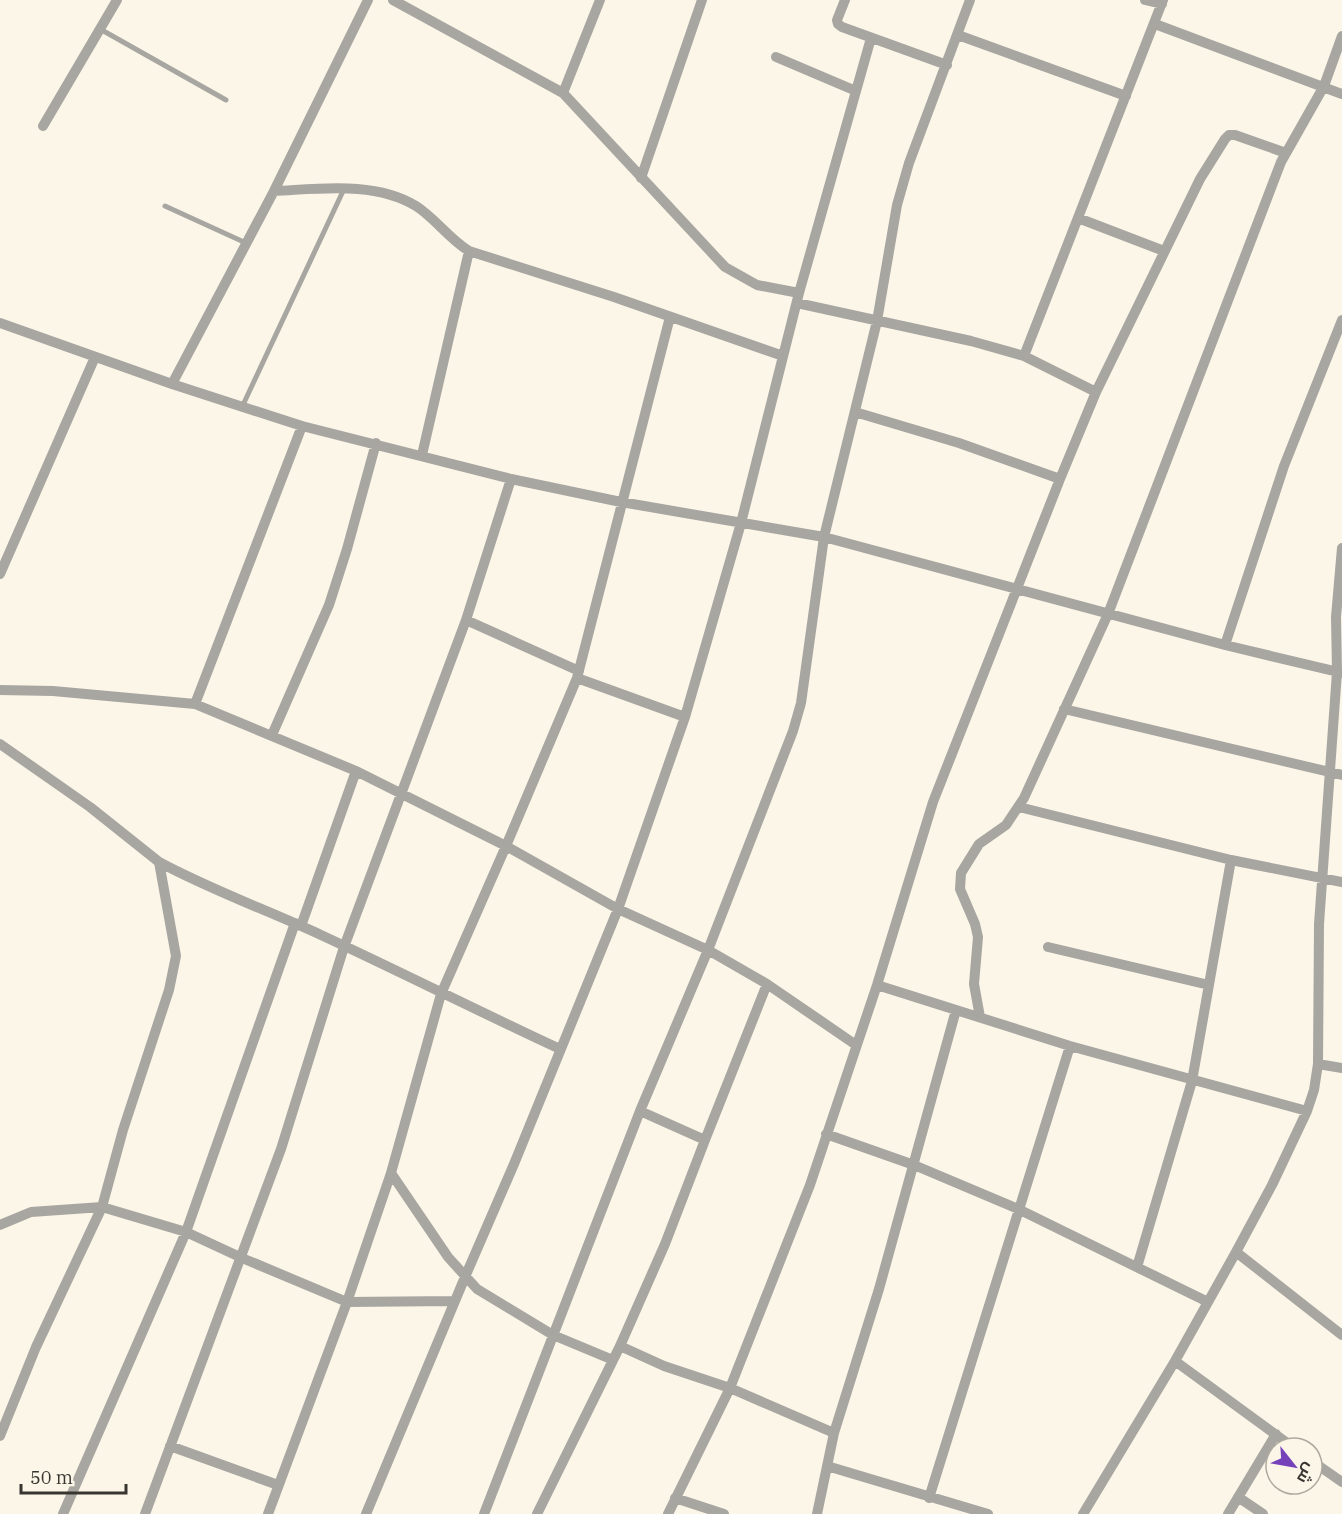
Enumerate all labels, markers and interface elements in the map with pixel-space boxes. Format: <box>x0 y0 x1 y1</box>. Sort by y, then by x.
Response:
north arrow <box>1264 1436 1324 1496</box>
scale bar <box>21 1457 126 1495</box>
text: ش <box>1293 1460 1321 1488</box>
text: 50 m <box>30 1466 73 1489</box>

